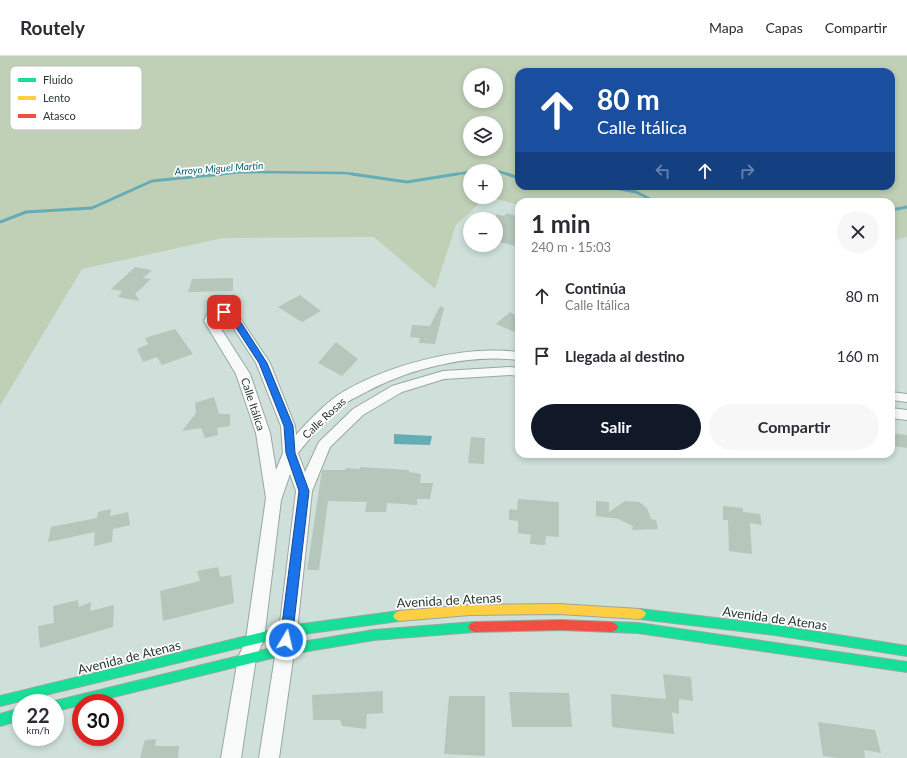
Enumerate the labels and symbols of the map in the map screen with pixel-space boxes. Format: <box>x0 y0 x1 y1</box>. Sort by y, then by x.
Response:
legend <box>10 66 142 130</box>
text: Fluido <box>43 73 73 86</box>
text: Lento <box>43 91 70 104</box>
text: Atasco <box>43 109 76 122</box>
water label: Arroyo Miguel Martin <box>173 159 264 177</box>
pin <box>207 295 241 329</box>
street label: Calle Itálica <box>239 376 268 432</box>
street label: Calle Rosas <box>299 394 348 441</box>
street label: Avenida de Atenas <box>396 589 502 611</box>
street label: Avenida de Atenas <box>722 603 829 633</box>
position arrow <box>265 619 307 661</box>
street label: Avenida de Atenas <box>76 636 182 678</box>
speed limit sign: 30 <box>72 694 124 746</box>

